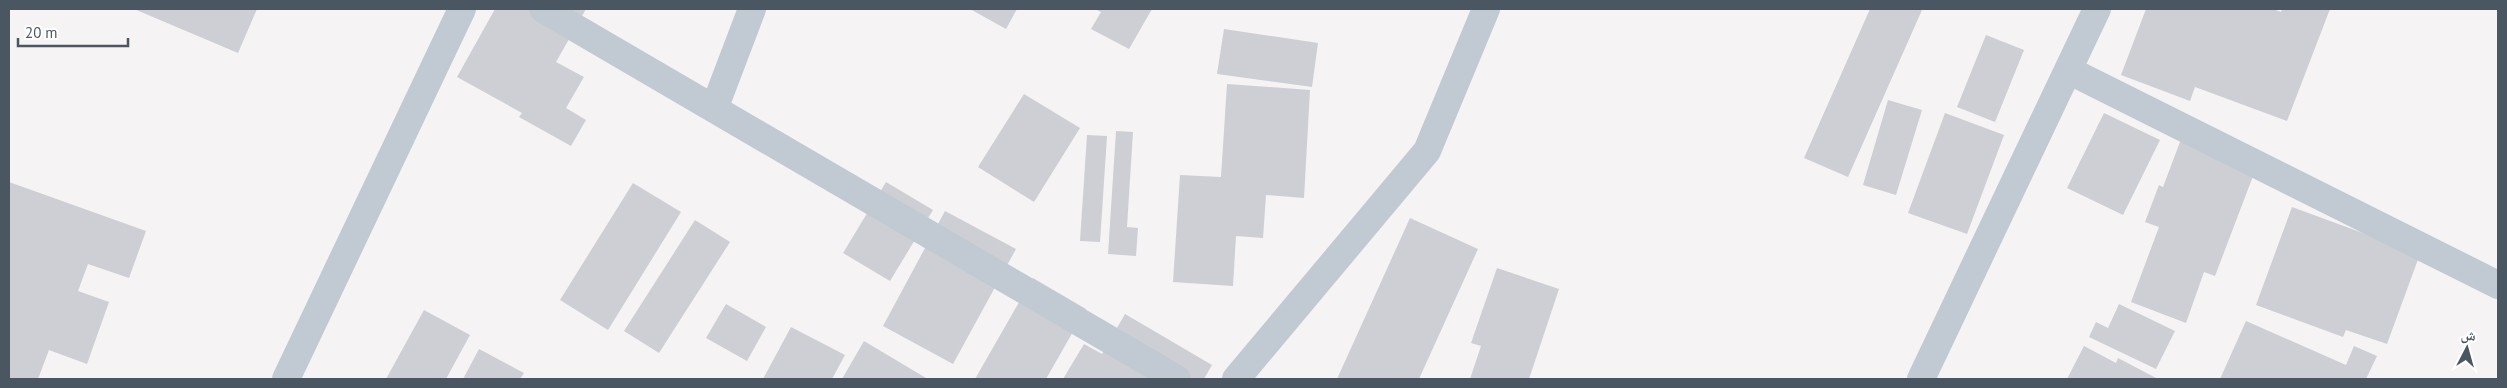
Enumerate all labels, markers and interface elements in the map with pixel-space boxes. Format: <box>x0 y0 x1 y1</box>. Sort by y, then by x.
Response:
scale bar <box>18 15 128 47</box>
text: 20 m <box>25 23 58 42</box>
north arrow <box>2442 323 2492 373</box>
text: ش <box>2460 325 2477 345</box>

